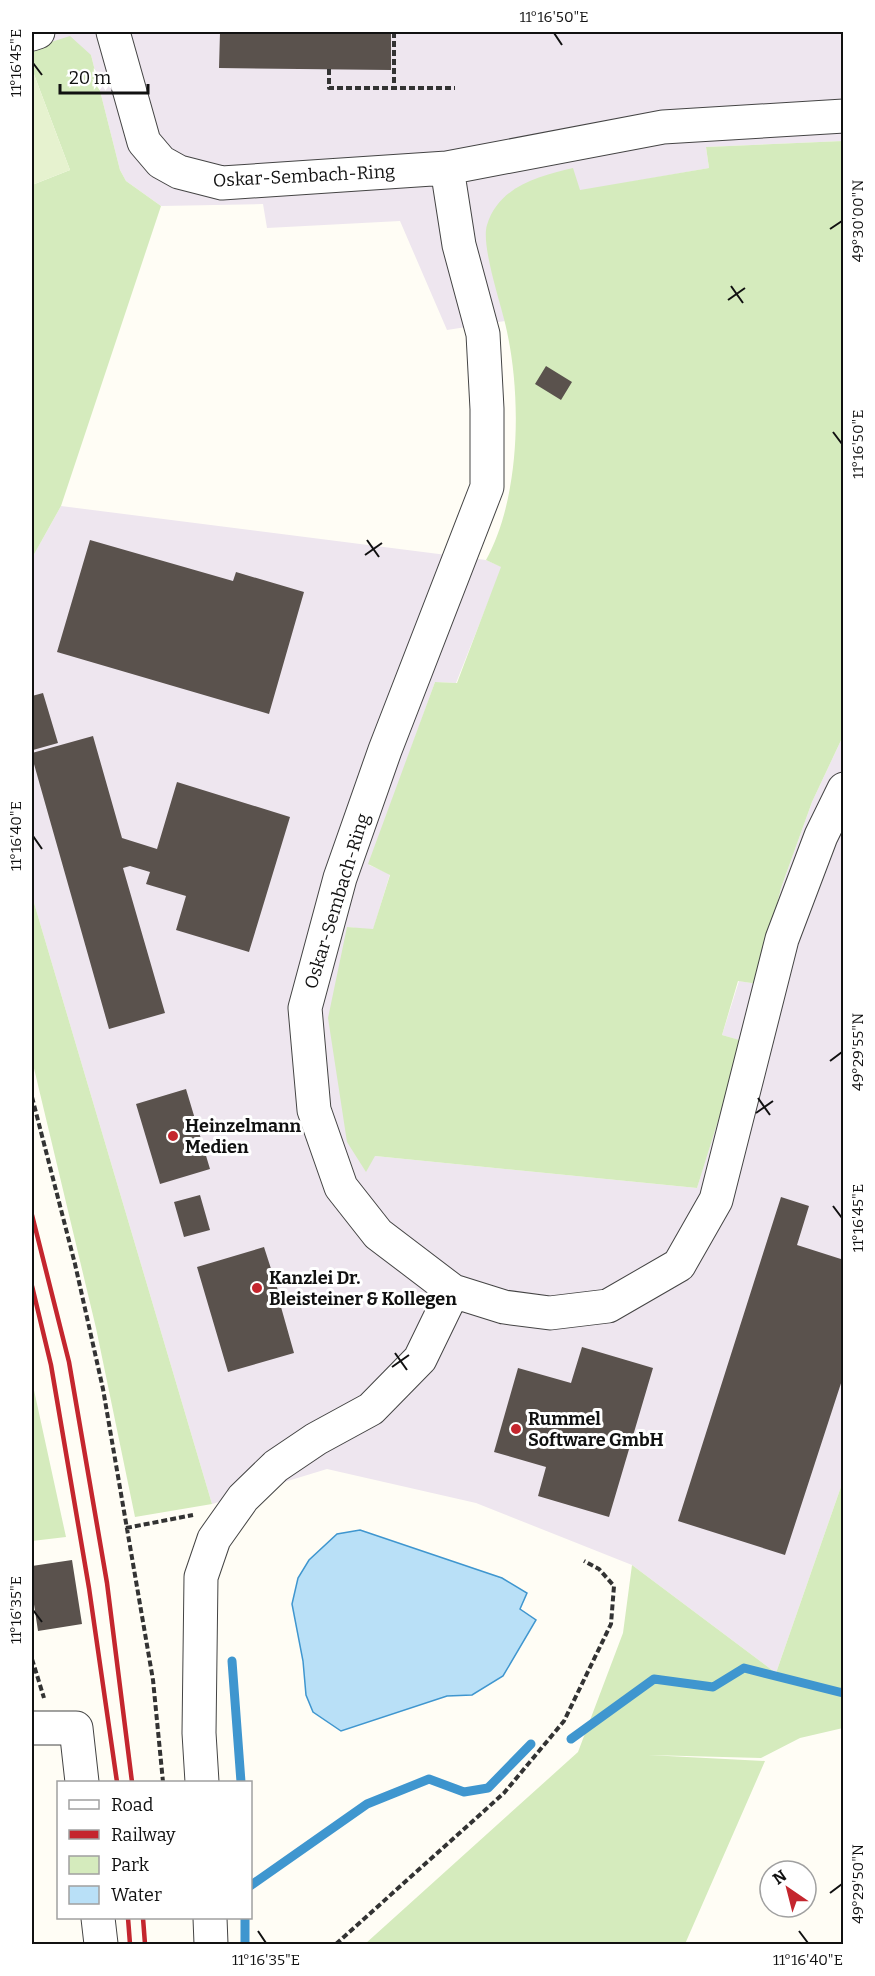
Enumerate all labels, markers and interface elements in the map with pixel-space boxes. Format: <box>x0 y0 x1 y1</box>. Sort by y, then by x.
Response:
text: 11°16'50"E <box>519 8 589 26</box>
text: 11°16'45"E <box>7 29 25 97</box>
scale bar <box>60 57 148 95</box>
text: 20 m <box>69 67 111 89</box>
street label: Oskar-Sembach-Ring <box>212 160 396 192</box>
text: 49°30'00"N <box>849 180 867 262</box>
text: 11°16'50"E <box>849 409 867 479</box>
text: 11°16'40"E <box>7 801 25 871</box>
street label: Oskar-Sembach-Ring <box>300 811 374 991</box>
text: 49°29'55"N <box>849 1013 867 1091</box>
place label: Heinzelmann Medien <box>185 1115 302 1158</box>
marker: Heinzelmann Medien <box>166 1129 180 1143</box>
text: 11°16'45"E <box>849 1184 867 1252</box>
place label: Kanzlei Dr. Bleisteiner & Kollegen <box>269 1267 457 1310</box>
marker: Kanzlei Dr. Bleisteiner & Kollegen <box>250 1281 264 1295</box>
place label: Rummel Software GmbH <box>528 1408 664 1451</box>
marker: Rummel Software GmbH <box>509 1422 523 1436</box>
text: 11°16'35"E <box>7 1576 25 1644</box>
legend <box>57 1781 252 1919</box>
text: Road <box>111 1794 154 1816</box>
text: Railway <box>111 1824 176 1846</box>
text: 49°29'50"N <box>849 1844 867 1924</box>
text: Park <box>111 1854 150 1876</box>
north arrow <box>758 1859 818 1919</box>
text: N <box>769 1866 790 1888</box>
text: Water <box>111 1884 162 1906</box>
text: 11°16'35"E <box>232 1951 300 1969</box>
text: 11°16'40"E <box>773 1951 843 1969</box>

